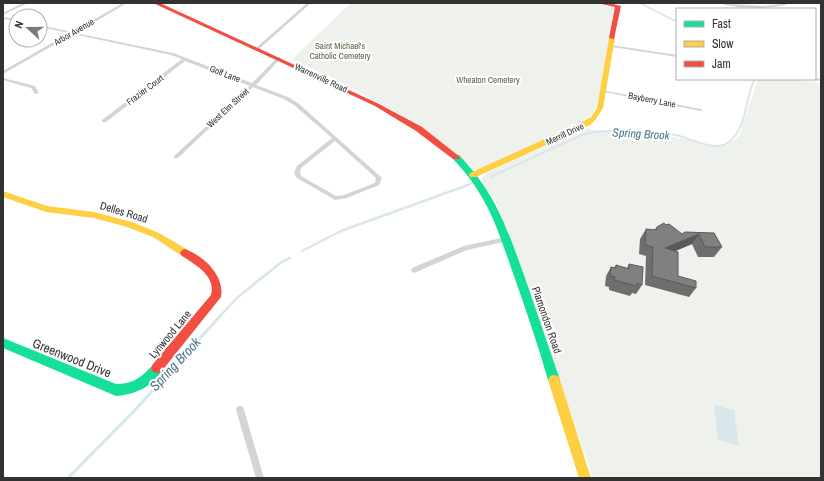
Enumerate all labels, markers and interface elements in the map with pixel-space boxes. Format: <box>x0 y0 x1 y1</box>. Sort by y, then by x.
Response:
north arrow <box>8 8 48 48</box>
legend <box>676 8 816 80</box>
street label: Arbor Avenue <box>51 16 96 49</box>
text: Fast <box>712 16 731 32</box>
text: N <box>11 19 26 30</box>
text: Slow <box>712 36 734 52</box>
park label: Saint Michael's Catholic Cemetery <box>309 40 371 62</box>
text: Jam <box>712 56 731 72</box>
street label: Warrenville Road <box>293 61 349 95</box>
street label: Golf Lane <box>208 63 242 85</box>
street label: Frazier Court <box>124 72 166 108</box>
park label: Wheaton Cemetery <box>456 74 520 86</box>
street label: West Elm Street <box>204 85 252 131</box>
street label: Bayberry Lane <box>627 90 677 110</box>
street label: Merrill Drive <box>544 120 586 148</box>
water label: Spring Brook <box>612 125 671 144</box>
street label: Delles Road <box>98 198 150 226</box>
street label: Plamondon Road <box>529 285 565 355</box>
street label: Lynwood Lane <box>146 307 194 361</box>
water label: Spring Brook <box>146 332 205 395</box>
street label: Greenwood Drive <box>30 334 114 382</box>

